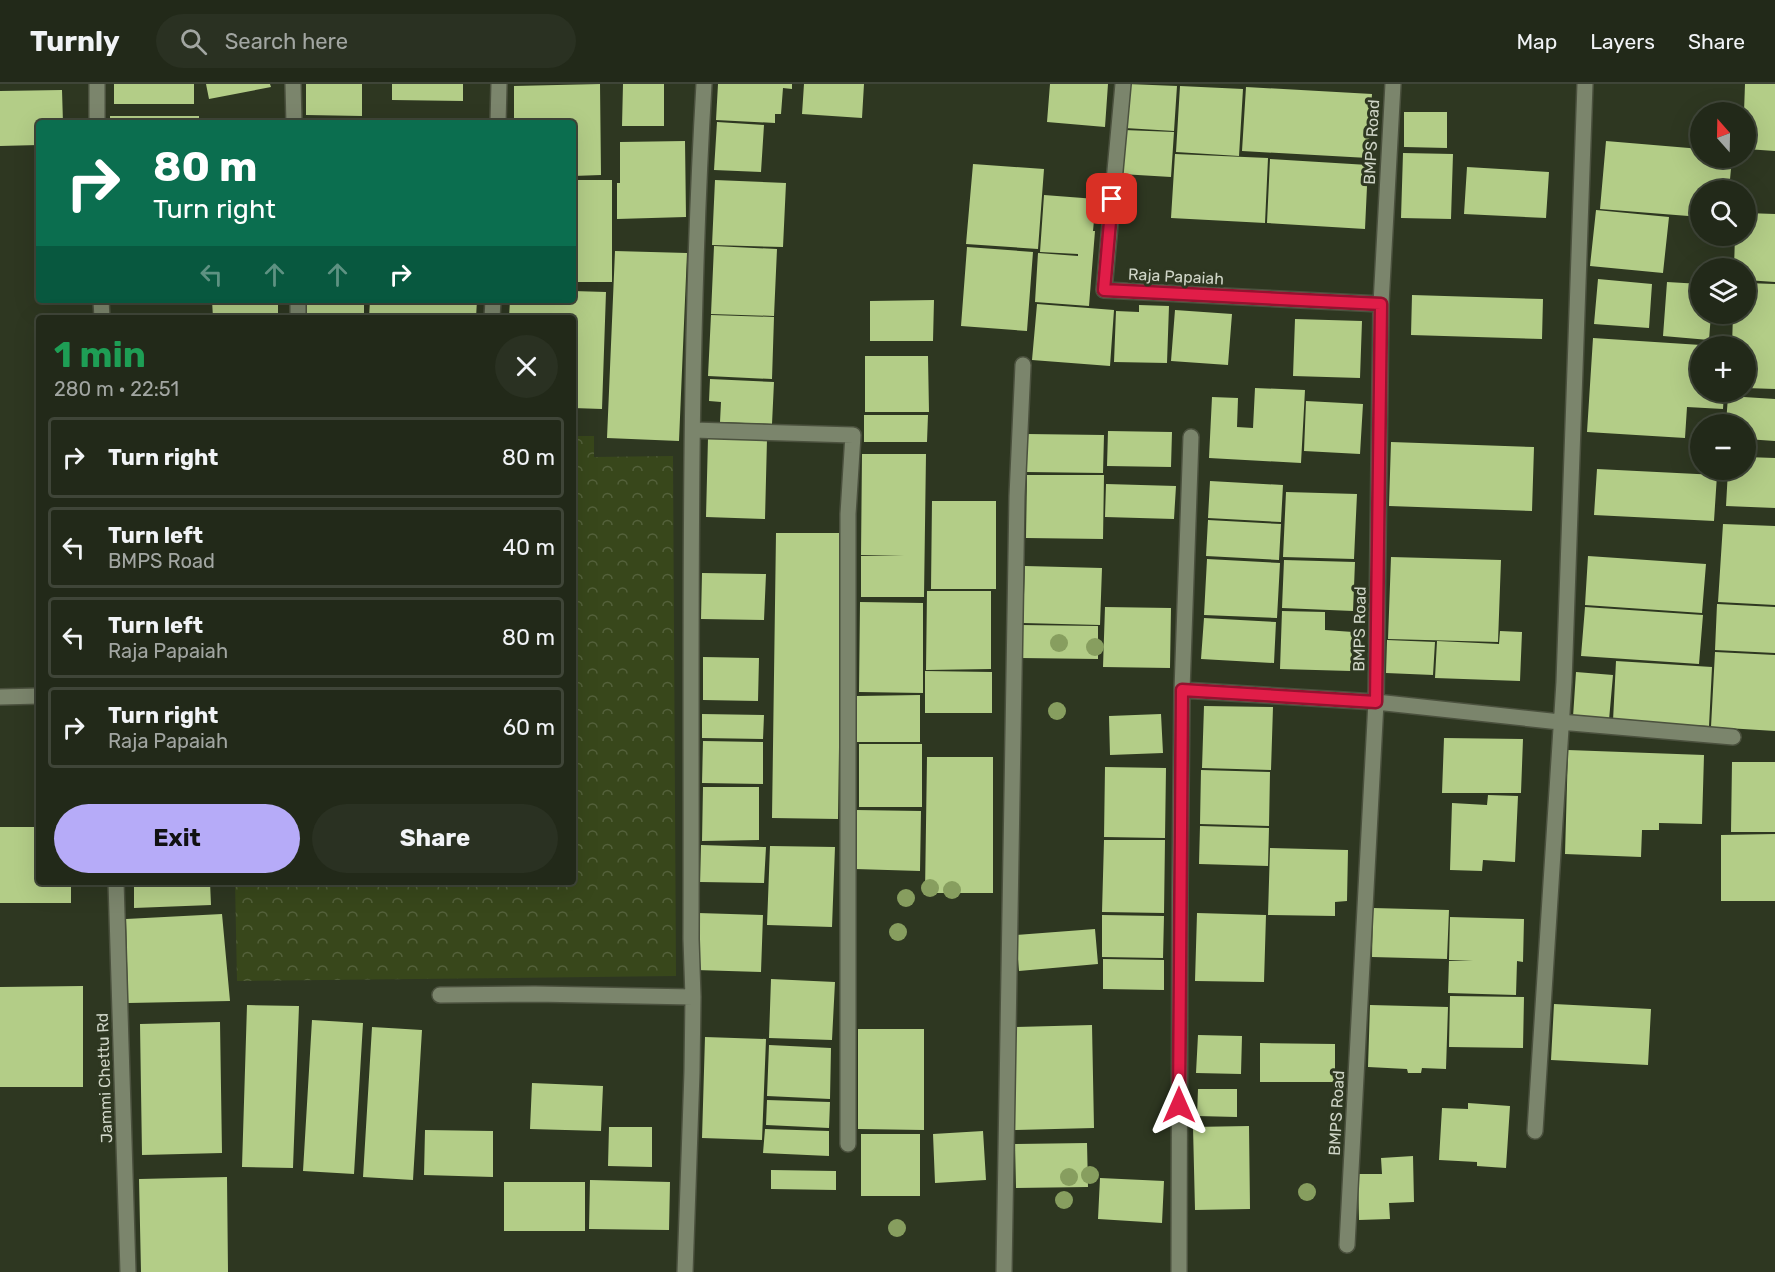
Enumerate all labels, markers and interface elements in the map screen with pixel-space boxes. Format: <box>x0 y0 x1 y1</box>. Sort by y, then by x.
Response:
search box <box>156 14 576 68</box>
text: Turnly <box>30 25 120 58</box>
icon: search <box>177 25 210 58</box>
text: Search here <box>225 28 348 55</box>
text: Map <box>1516 29 1557 54</box>
text: Layers <box>1590 29 1655 54</box>
text: Share <box>1688 29 1745 54</box>
street label: BMPS Road <box>1360 99 1383 185</box>
north arrow <box>1690 102 1756 168</box>
map controls <box>1690 102 1756 480</box>
text: 80 m <box>153 142 257 192</box>
icon: right <box>54 144 132 222</box>
pin <box>1086 173 1137 224</box>
button: search <box>1690 180 1756 246</box>
icon: arrive <box>1095 182 1128 215</box>
text: Turn right <box>153 193 276 225</box>
icon: left <box>195 258 228 291</box>
icon: ahead <box>258 258 291 291</box>
icon: ahead <box>321 258 354 291</box>
icon: right <box>384 258 417 291</box>
button: layers <box>1690 258 1756 324</box>
street label: Raja Papaiah <box>1128 264 1224 289</box>
text: 1 min <box>54 333 146 376</box>
button: close <box>495 335 558 398</box>
button: + <box>1690 336 1756 402</box>
text: 280 m · 22:51 <box>54 377 179 401</box>
button: − <box>1690 414 1756 480</box>
icon: right <box>57 441 90 474</box>
text: Turn right <box>108 444 218 471</box>
text: 80 m <box>502 444 555 471</box>
text: Turn left <box>108 522 203 549</box>
icon: left <box>57 531 90 564</box>
text: 40 m <box>502 534 555 561</box>
text: BMPS Road <box>108 549 215 573</box>
street label: BMPS Road <box>1349 586 1370 672</box>
text: Turn left <box>108 612 203 639</box>
icon: left <box>57 621 90 654</box>
text: 80 m <box>502 624 555 651</box>
text: Raja Papaiah <box>108 639 228 663</box>
text: Turn right <box>108 702 218 729</box>
icon: right <box>57 711 90 744</box>
text: 60 m <box>503 714 555 741</box>
text: Raja Papaiah <box>108 729 228 753</box>
button: Exit <box>54 804 300 873</box>
button: Share <box>312 804 558 873</box>
street label: Jammi Chettu Rd <box>93 1012 116 1143</box>
street label: BMPS Road <box>1325 1070 1348 1156</box>
position arrow <box>1147 1073 1211 1137</box>

